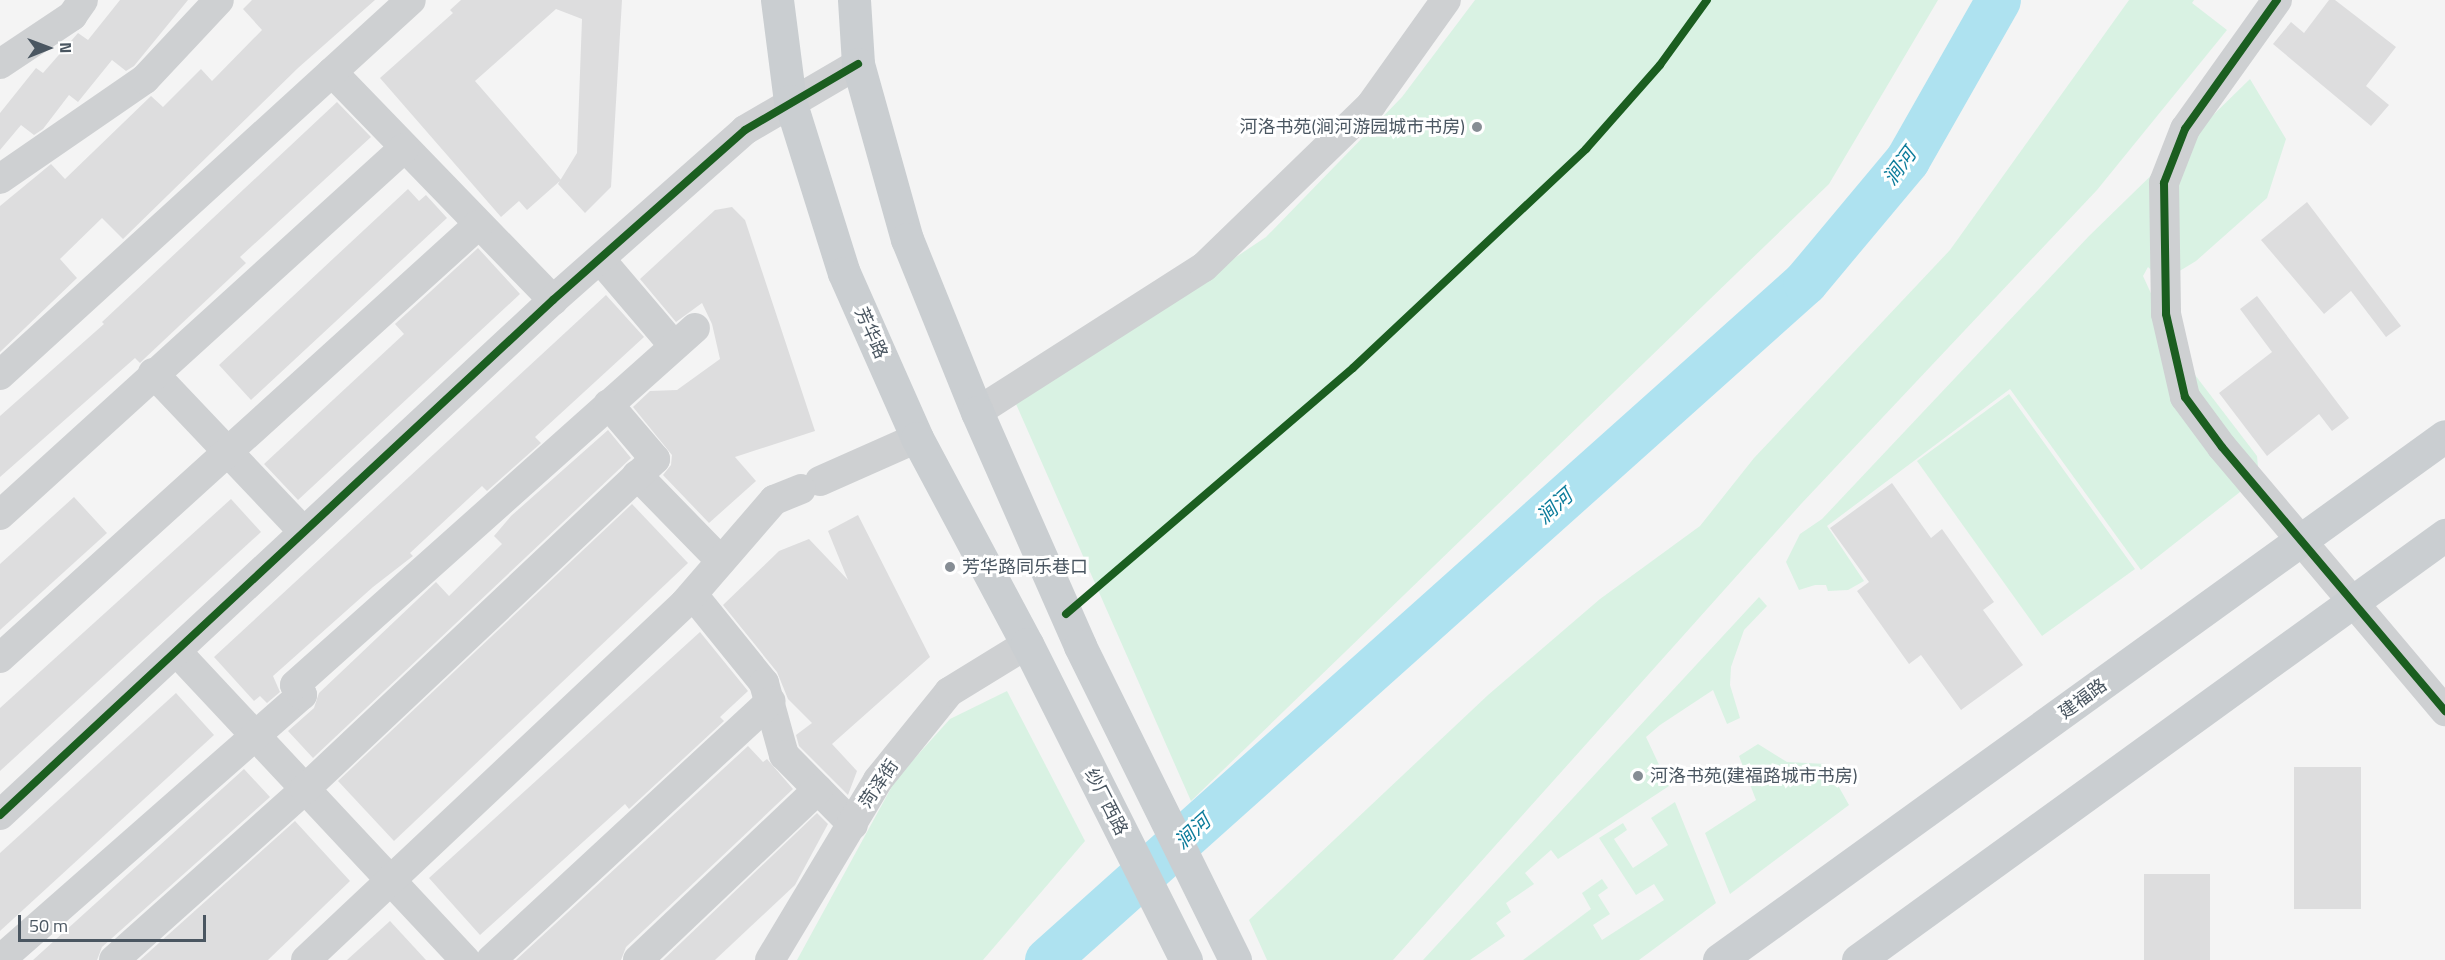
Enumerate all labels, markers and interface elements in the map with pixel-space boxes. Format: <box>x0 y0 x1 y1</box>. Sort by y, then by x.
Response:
north arrow <box>18 18 78 78</box>
text: N <box>54 42 78 53</box>
place label: 河洛书苑(涧河游园城市书房) <box>1239 116 1465 138</box>
marker: 河洛书苑(涧河游园城市书房) <box>1470 120 1484 134</box>
water label: 涧河 <box>1878 143 1920 189</box>
street label: 芳华路 <box>850 304 892 362</box>
water label: 涧河 <box>1531 484 1577 528</box>
place label: 芳华路同乐巷口 <box>962 556 1088 578</box>
marker: 芳华路同乐巷口 <box>943 560 957 574</box>
street label: 建福路 <box>2055 674 2111 724</box>
street label: 菏泽街 <box>855 756 903 812</box>
street label: 纱厂西路 <box>1080 765 1132 839</box>
place label: 河洛书苑(建福路城市书房) <box>1650 765 1858 787</box>
marker: 河洛书苑(建福路城市书房) <box>1631 769 1645 783</box>
water label: 涧河 <box>1169 809 1215 853</box>
scale bar <box>21 903 208 941</box>
text: 50 m <box>29 912 68 939</box>

